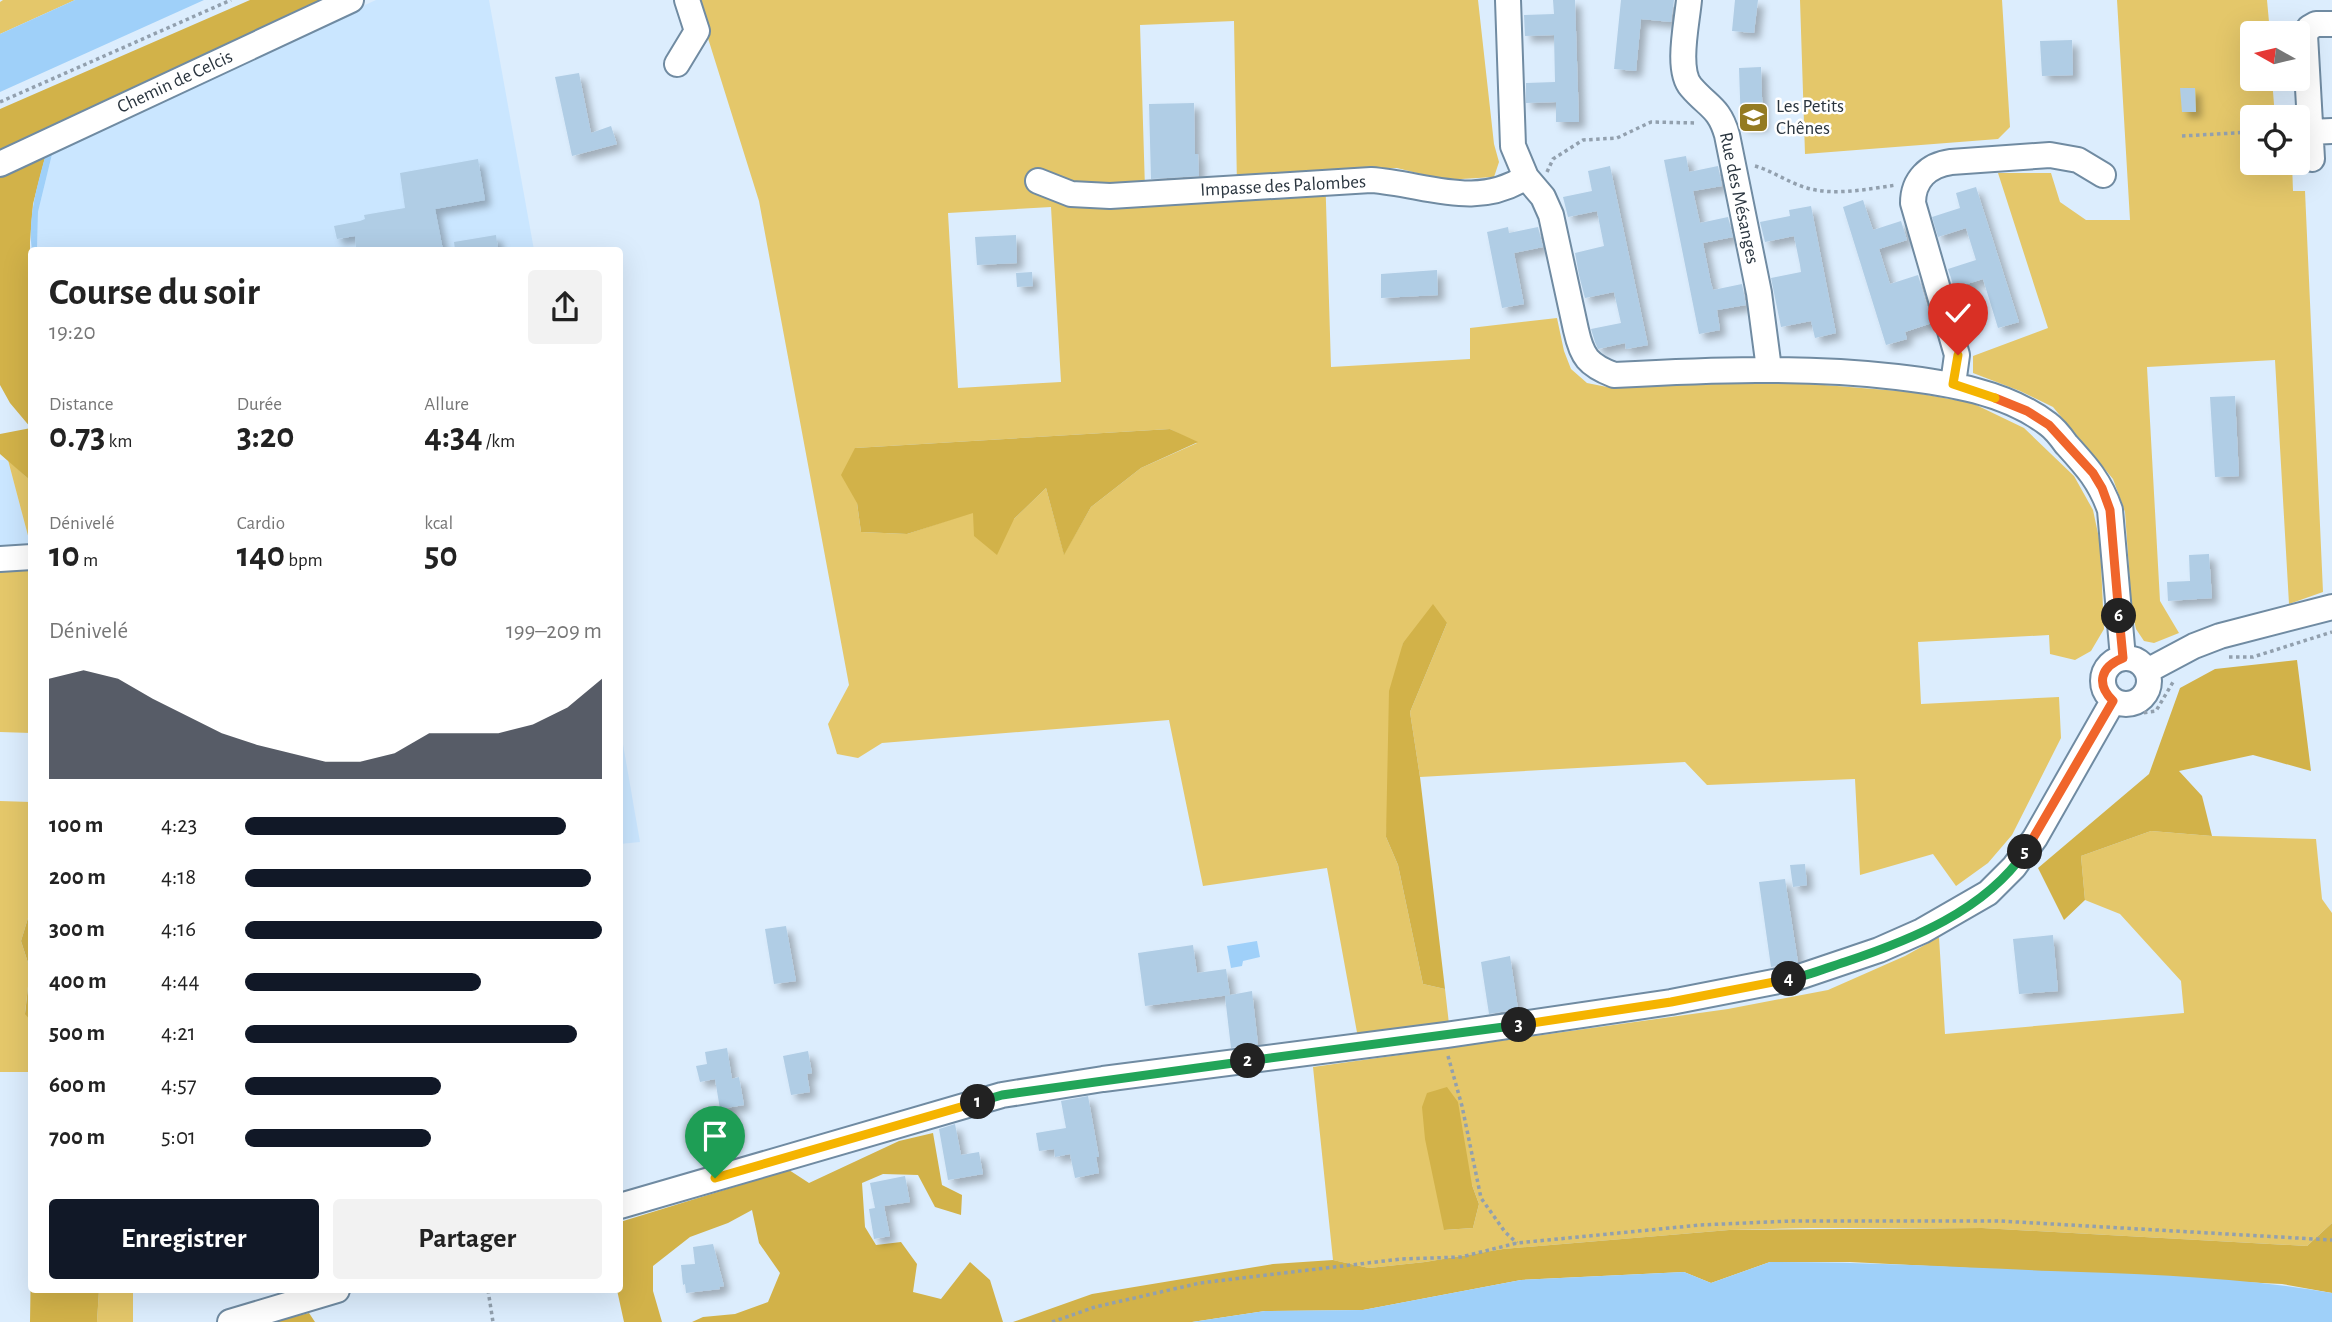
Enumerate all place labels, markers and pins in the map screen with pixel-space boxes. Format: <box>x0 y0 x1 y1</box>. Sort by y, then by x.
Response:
place label: Les Petits Chênes <box>1776 97 1844 138</box>
school or university icon: Les Petits Chênes <box>1736 100 1770 134</box>
pin <box>1928 283 1988 355</box>
pin: 6 <box>2102 598 2136 634</box>
pin: 5 <box>2008 834 2042 870</box>
pin: 4 <box>1772 962 1806 996</box>
pin: 3 <box>1502 1007 1536 1042</box>
pin: 2 <box>1230 1044 1266 1078</box>
pin: 1 <box>960 1084 996 1120</box>
pin <box>685 1106 745 1178</box>

